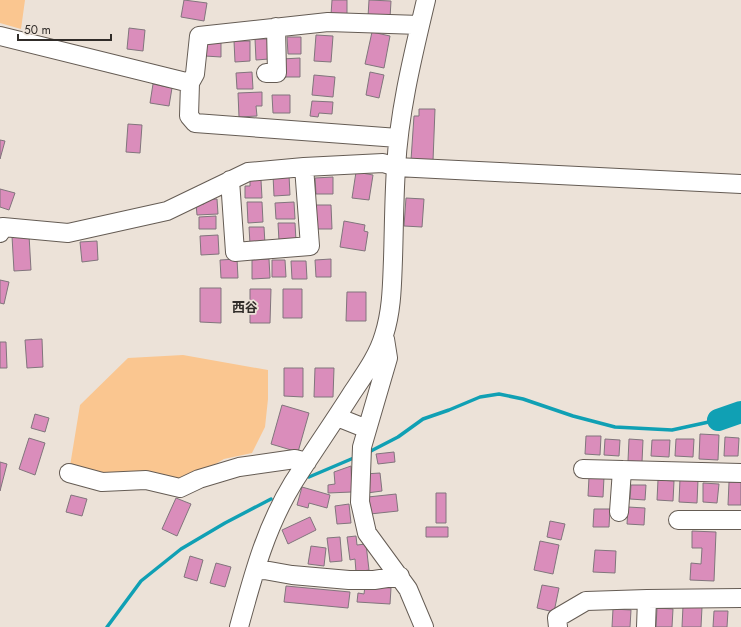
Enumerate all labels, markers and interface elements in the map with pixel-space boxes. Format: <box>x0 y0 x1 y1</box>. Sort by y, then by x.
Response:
scale bar <box>18 16 111 42</box>
text: 50 m <box>24 21 51 39</box>
district label: 西谷 <box>232 298 258 317</box>

